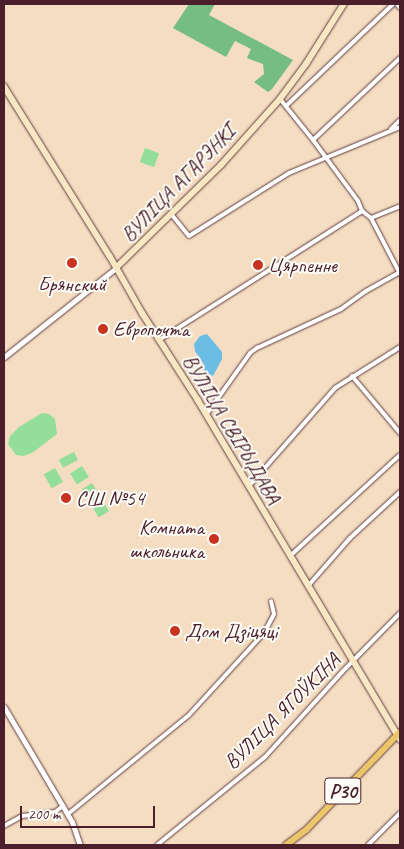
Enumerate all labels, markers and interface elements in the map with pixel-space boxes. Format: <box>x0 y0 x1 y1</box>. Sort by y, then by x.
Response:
street label: ВУЛІЦА АГАРЭНКІ <box>116 120 240 246</box>
place label: Цярпенне <box>268 252 337 278</box>
marker: Брянский <box>66 257 78 269</box>
marker: Цярпенне <box>252 259 264 271</box>
place label: Брянский <box>38 271 106 297</box>
place label: Европочта <box>113 316 189 342</box>
marker: Европочта <box>97 323 109 335</box>
street label: ВУЛІЦА СВІРЫДАВА <box>178 350 286 508</box>
place label: СШ №54 <box>76 485 144 511</box>
marker: СШ №54 <box>60 492 72 504</box>
place label: Комната школьника <box>129 514 204 564</box>
marker: Комната школьника <box>208 533 220 545</box>
place label: Дом Дзіцяці <box>185 618 277 644</box>
marker: Дом Дзіцяці <box>169 625 181 637</box>
street label: ВУЛІЦА ЯГОЎКІНА <box>219 648 345 774</box>
road number: Р30 <box>324 774 362 808</box>
scale bar <box>22 796 158 828</box>
text: 200 m <box>28 805 60 824</box>

